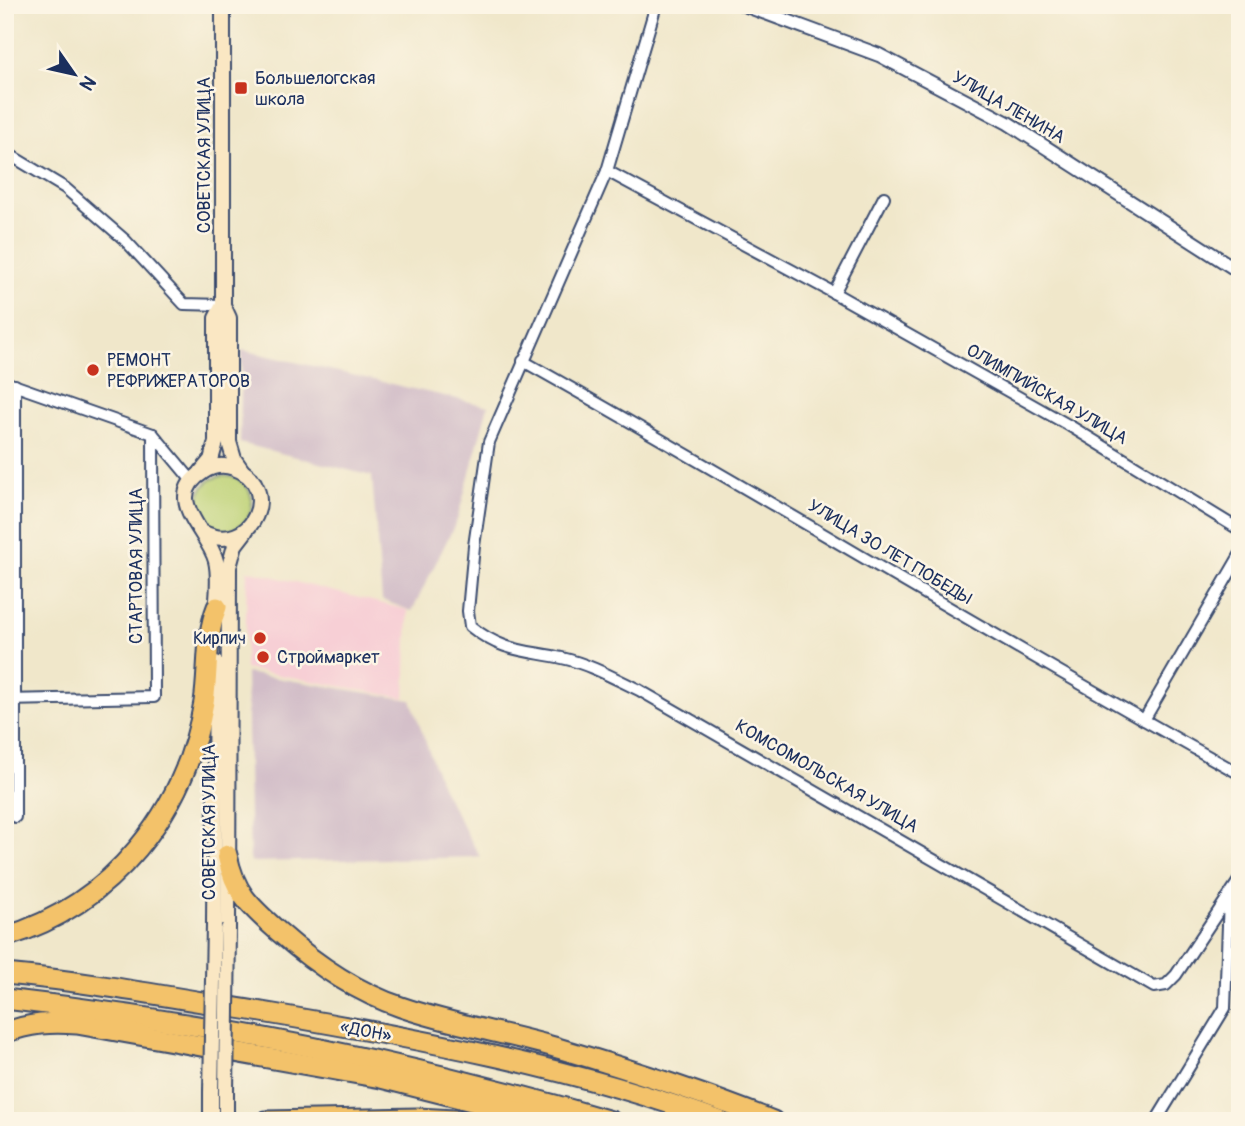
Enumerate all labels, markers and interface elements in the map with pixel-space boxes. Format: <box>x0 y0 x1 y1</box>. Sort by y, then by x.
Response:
north arrow <box>38 38 108 108</box>
street label: УЛИЦА ЛЕНИНА <box>948 66 1069 149</box>
place label: Большелогская школа <box>255 67 375 111</box>
text: N <box>74 71 101 95</box>
street label: СОВЕТСКАЯ УЛИЦА <box>193 76 216 233</box>
marker: Большелогская школа <box>233 80 249 96</box>
street label: ОЛИМПИЙСКАЯ УЛИЦА <box>962 339 1132 450</box>
place label: РЕМОНТ РЕФРИЖЕРАТОРОВ <box>107 349 250 393</box>
marker: РЕМОНТ РЕФРИЖЕРАТОРОВ <box>85 362 101 378</box>
street label: СТАРТОВАЯ УЛИЦА <box>125 488 148 644</box>
street label: УЛИЦА 30 ЛЕТ ПОБЕДЫ <box>804 494 976 611</box>
place label: Кирпич <box>193 627 246 650</box>
marker: Кирпич <box>252 630 268 646</box>
place label: Строймаркет <box>277 646 380 669</box>
marker: Строймаркет <box>255 649 271 665</box>
street label: КОМСОМОЛЬСКАЯ УЛИЦА <box>731 715 923 838</box>
street label: СОВЕТСКАЯ УЛИЦА <box>198 743 221 900</box>
street label: «ДОН» <box>338 1015 393 1048</box>

